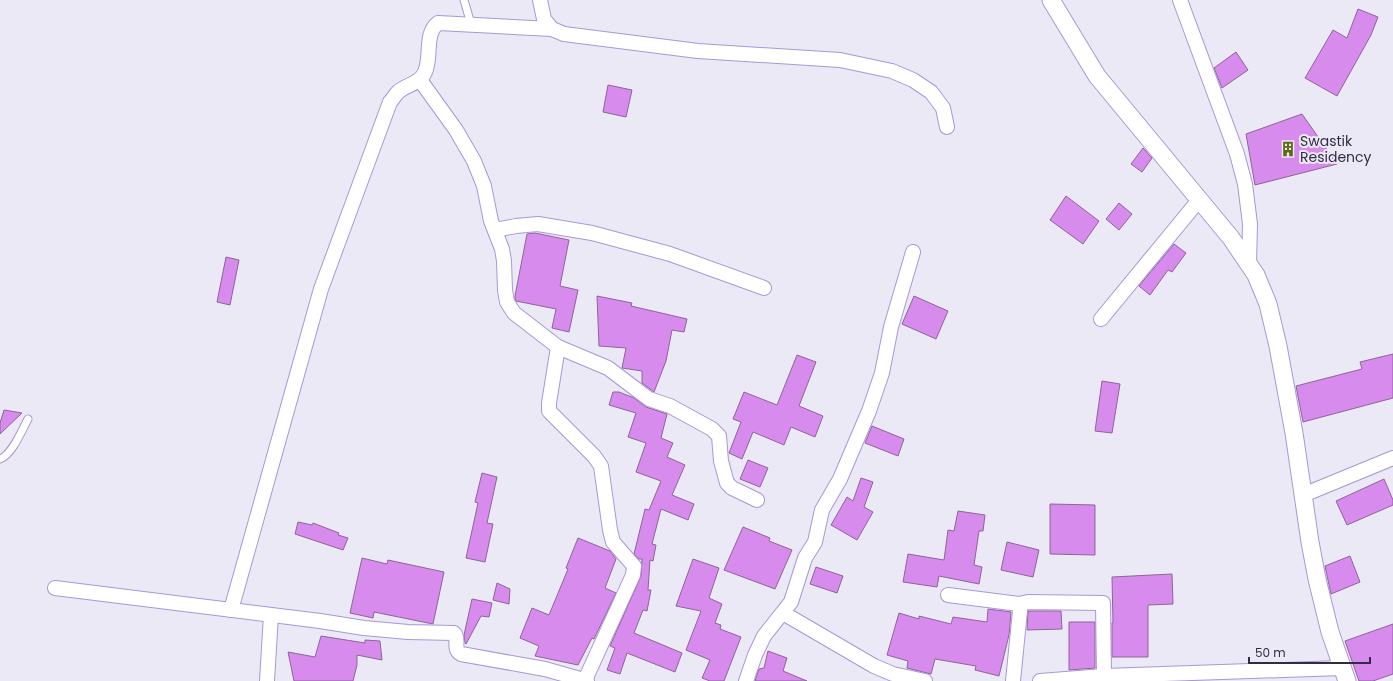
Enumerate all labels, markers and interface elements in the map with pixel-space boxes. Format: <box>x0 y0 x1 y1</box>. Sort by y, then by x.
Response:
place label: Swastik Residency <box>1300 131 1372 167</box>
building icon: Swastik Residency <box>1279 140 1297 158</box>
scale bar <box>1249 639 1370 665</box>
text: 50 m <box>1255 644 1286 661</box>

